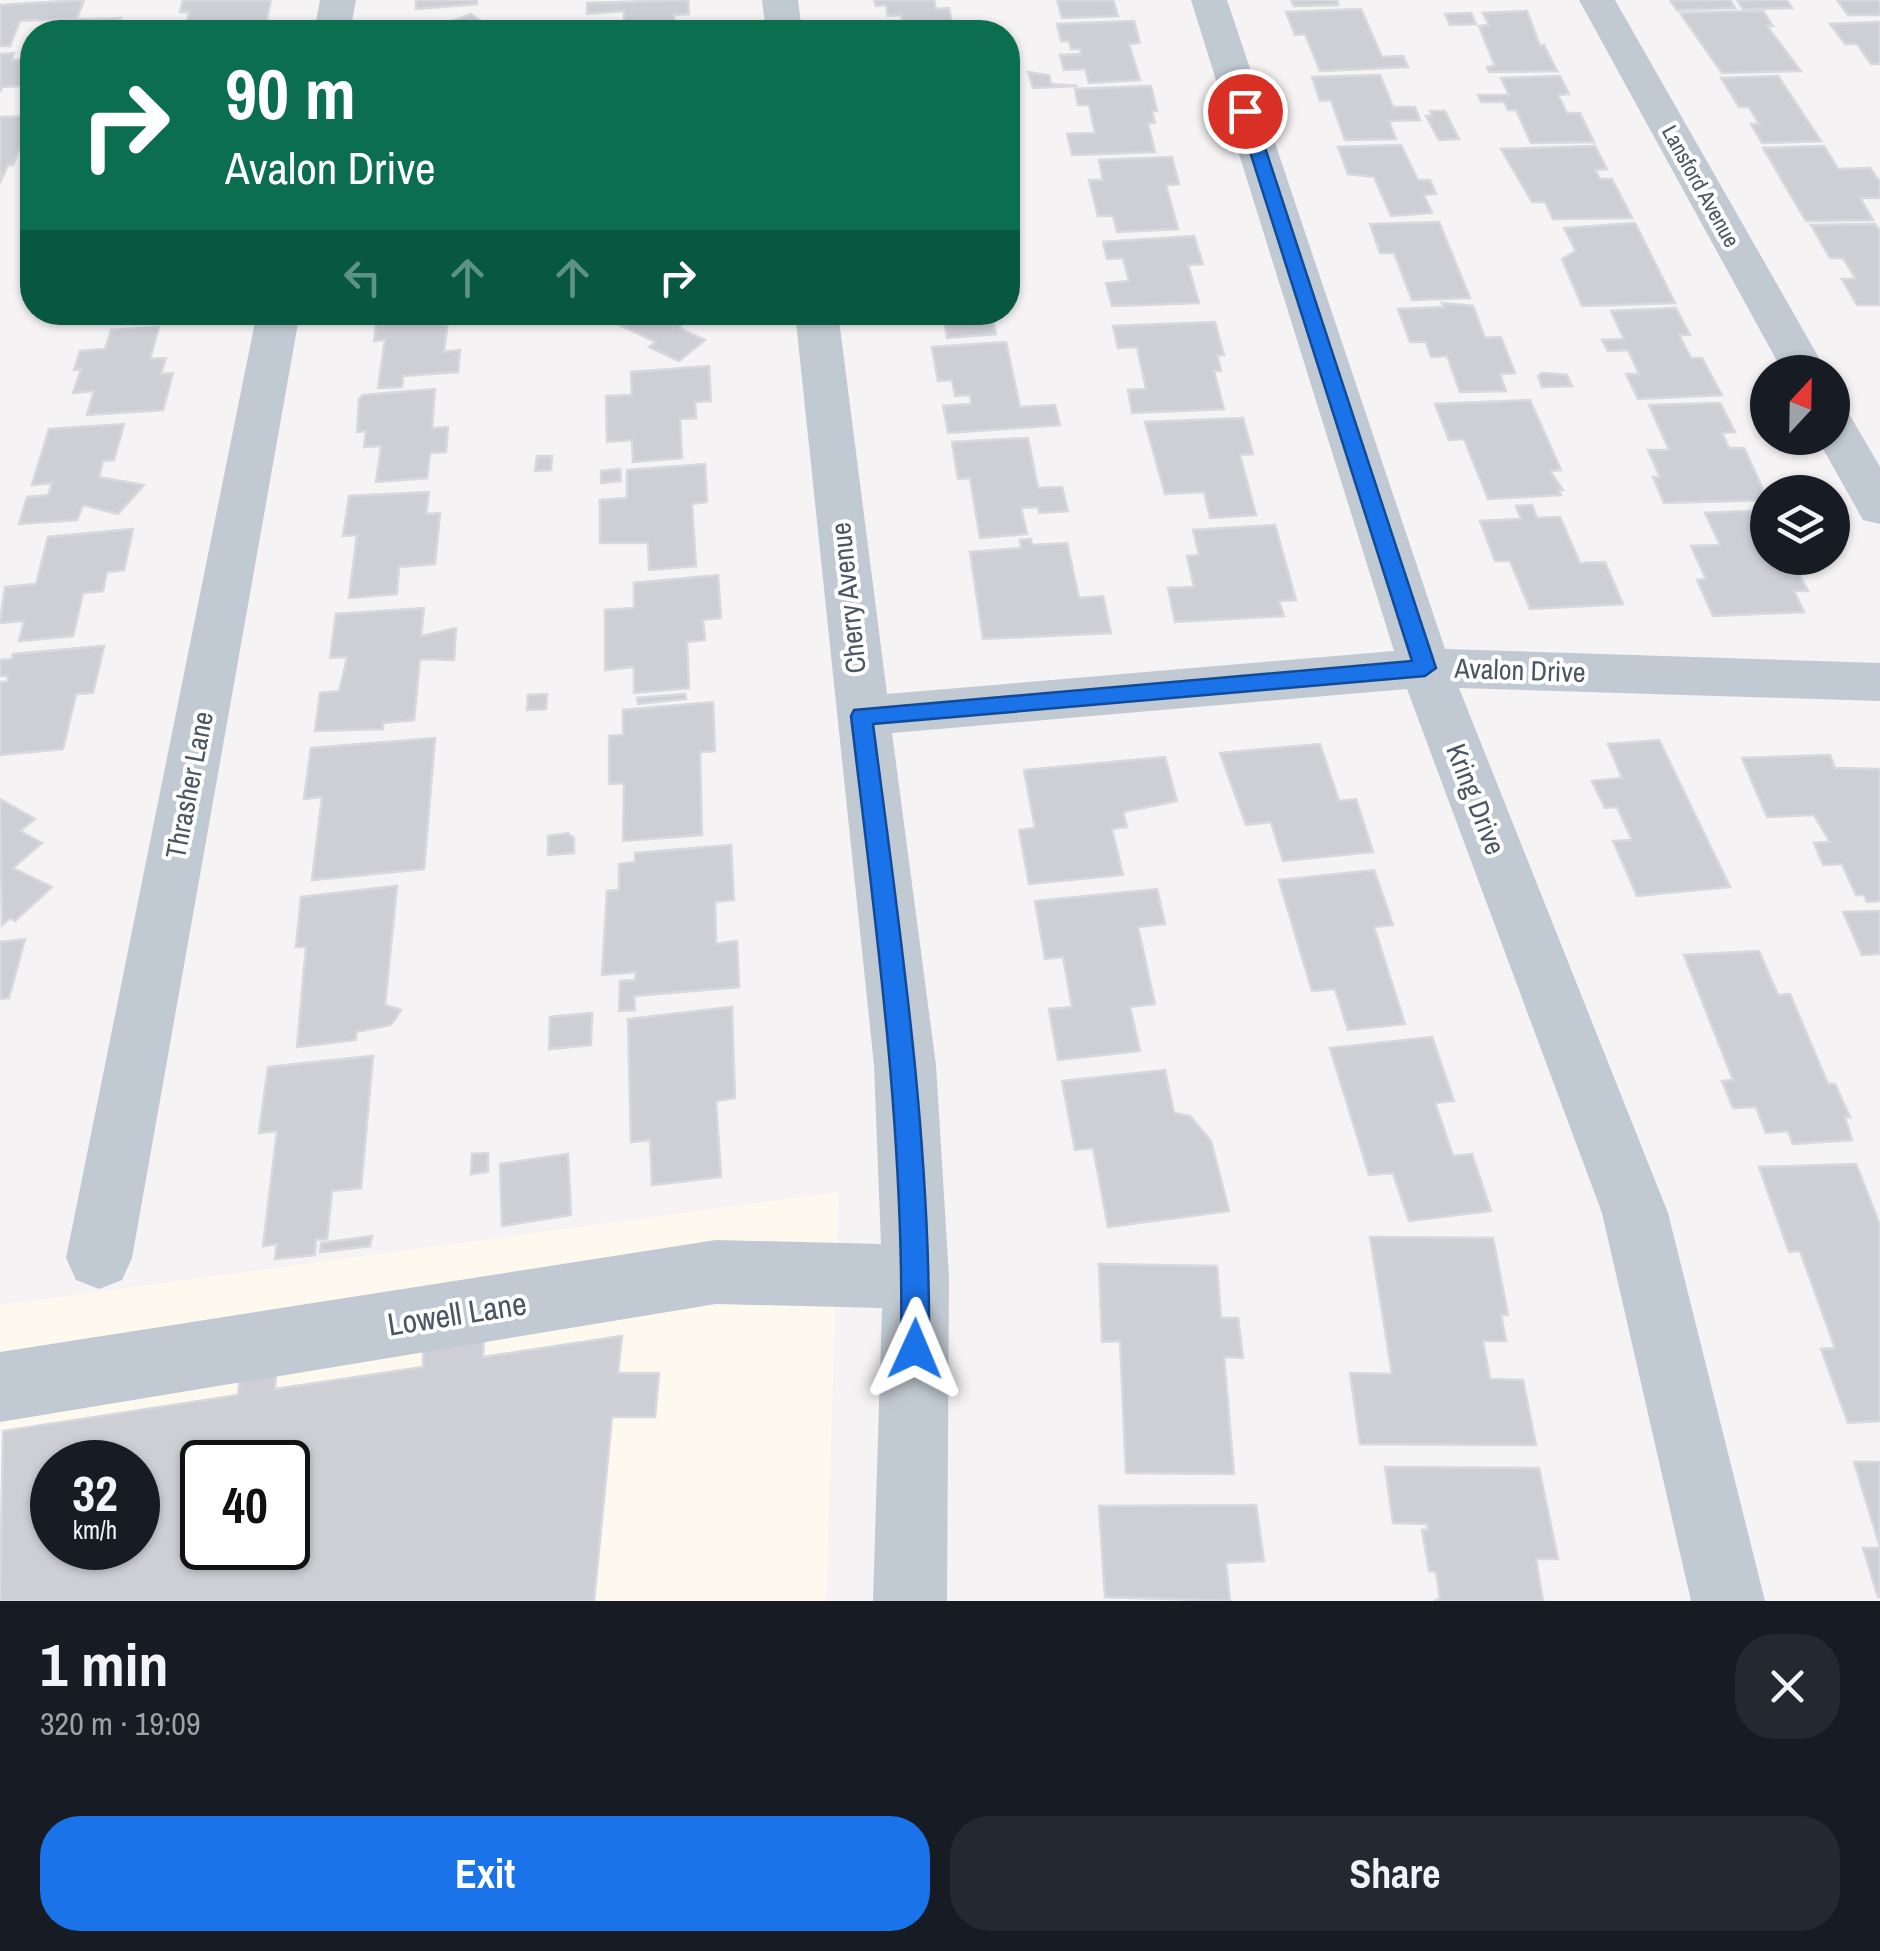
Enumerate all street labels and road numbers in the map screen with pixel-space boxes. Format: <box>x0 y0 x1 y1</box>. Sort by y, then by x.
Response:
street label: Lansford Avenue <box>1655 120 1747 252</box>
street label: Cherry Avenue <box>821 521 875 675</box>
street label: Avalon Drive <box>1453 649 1586 691</box>
street label: Thrasher Lane <box>156 708 222 862</box>
street label: Kring Drive <box>1437 738 1515 860</box>
street label: Lowell Lane <box>384 1281 529 1346</box>

